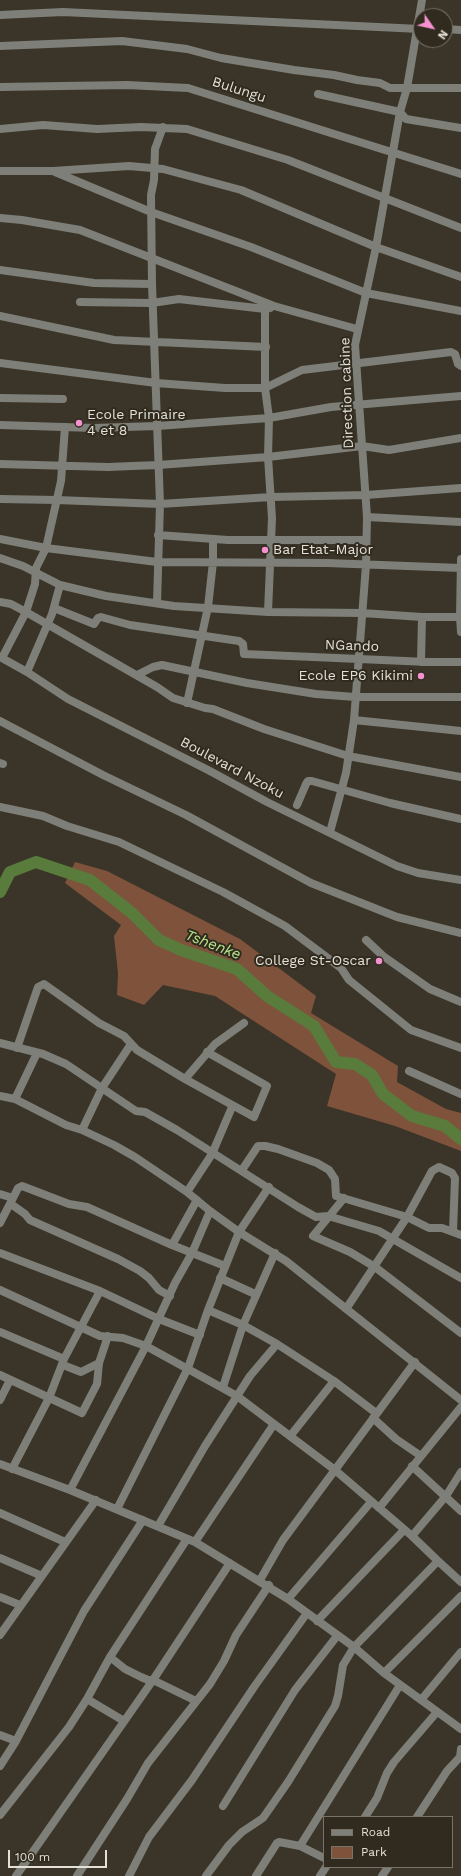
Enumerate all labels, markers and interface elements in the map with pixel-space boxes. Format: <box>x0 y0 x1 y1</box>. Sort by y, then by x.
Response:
north arrow <box>413 8 453 48</box>
text: N <box>435 27 450 41</box>
street label: Bulungu <box>210 73 268 107</box>
street label: Direction cabine <box>337 337 357 449</box>
place label: Ecole Primaire 4 et 8 <box>87 407 186 440</box>
marker: Ecole Primaire 4 et 8 <box>74 418 84 428</box>
place label: Bar Etat-Major <box>273 542 373 558</box>
marker: Bar Etat-Major <box>260 545 270 555</box>
street label: NGando <box>325 637 379 655</box>
place label: Ecole EP6 Kikimi <box>299 668 413 684</box>
marker: Ecole EP6 Kikimi <box>416 671 426 681</box>
street label: Boulevard Nzoku <box>177 734 287 802</box>
water label: Tshenke <box>183 926 243 964</box>
place label: College St-Oscar <box>255 953 371 969</box>
marker: College St-Oscar <box>374 956 384 966</box>
legend <box>323 1816 453 1868</box>
text: Road <box>361 1825 390 1839</box>
scale bar <box>10 1842 109 1868</box>
text: Park <box>361 1845 387 1859</box>
text: 100 m <box>15 1850 50 1864</box>

